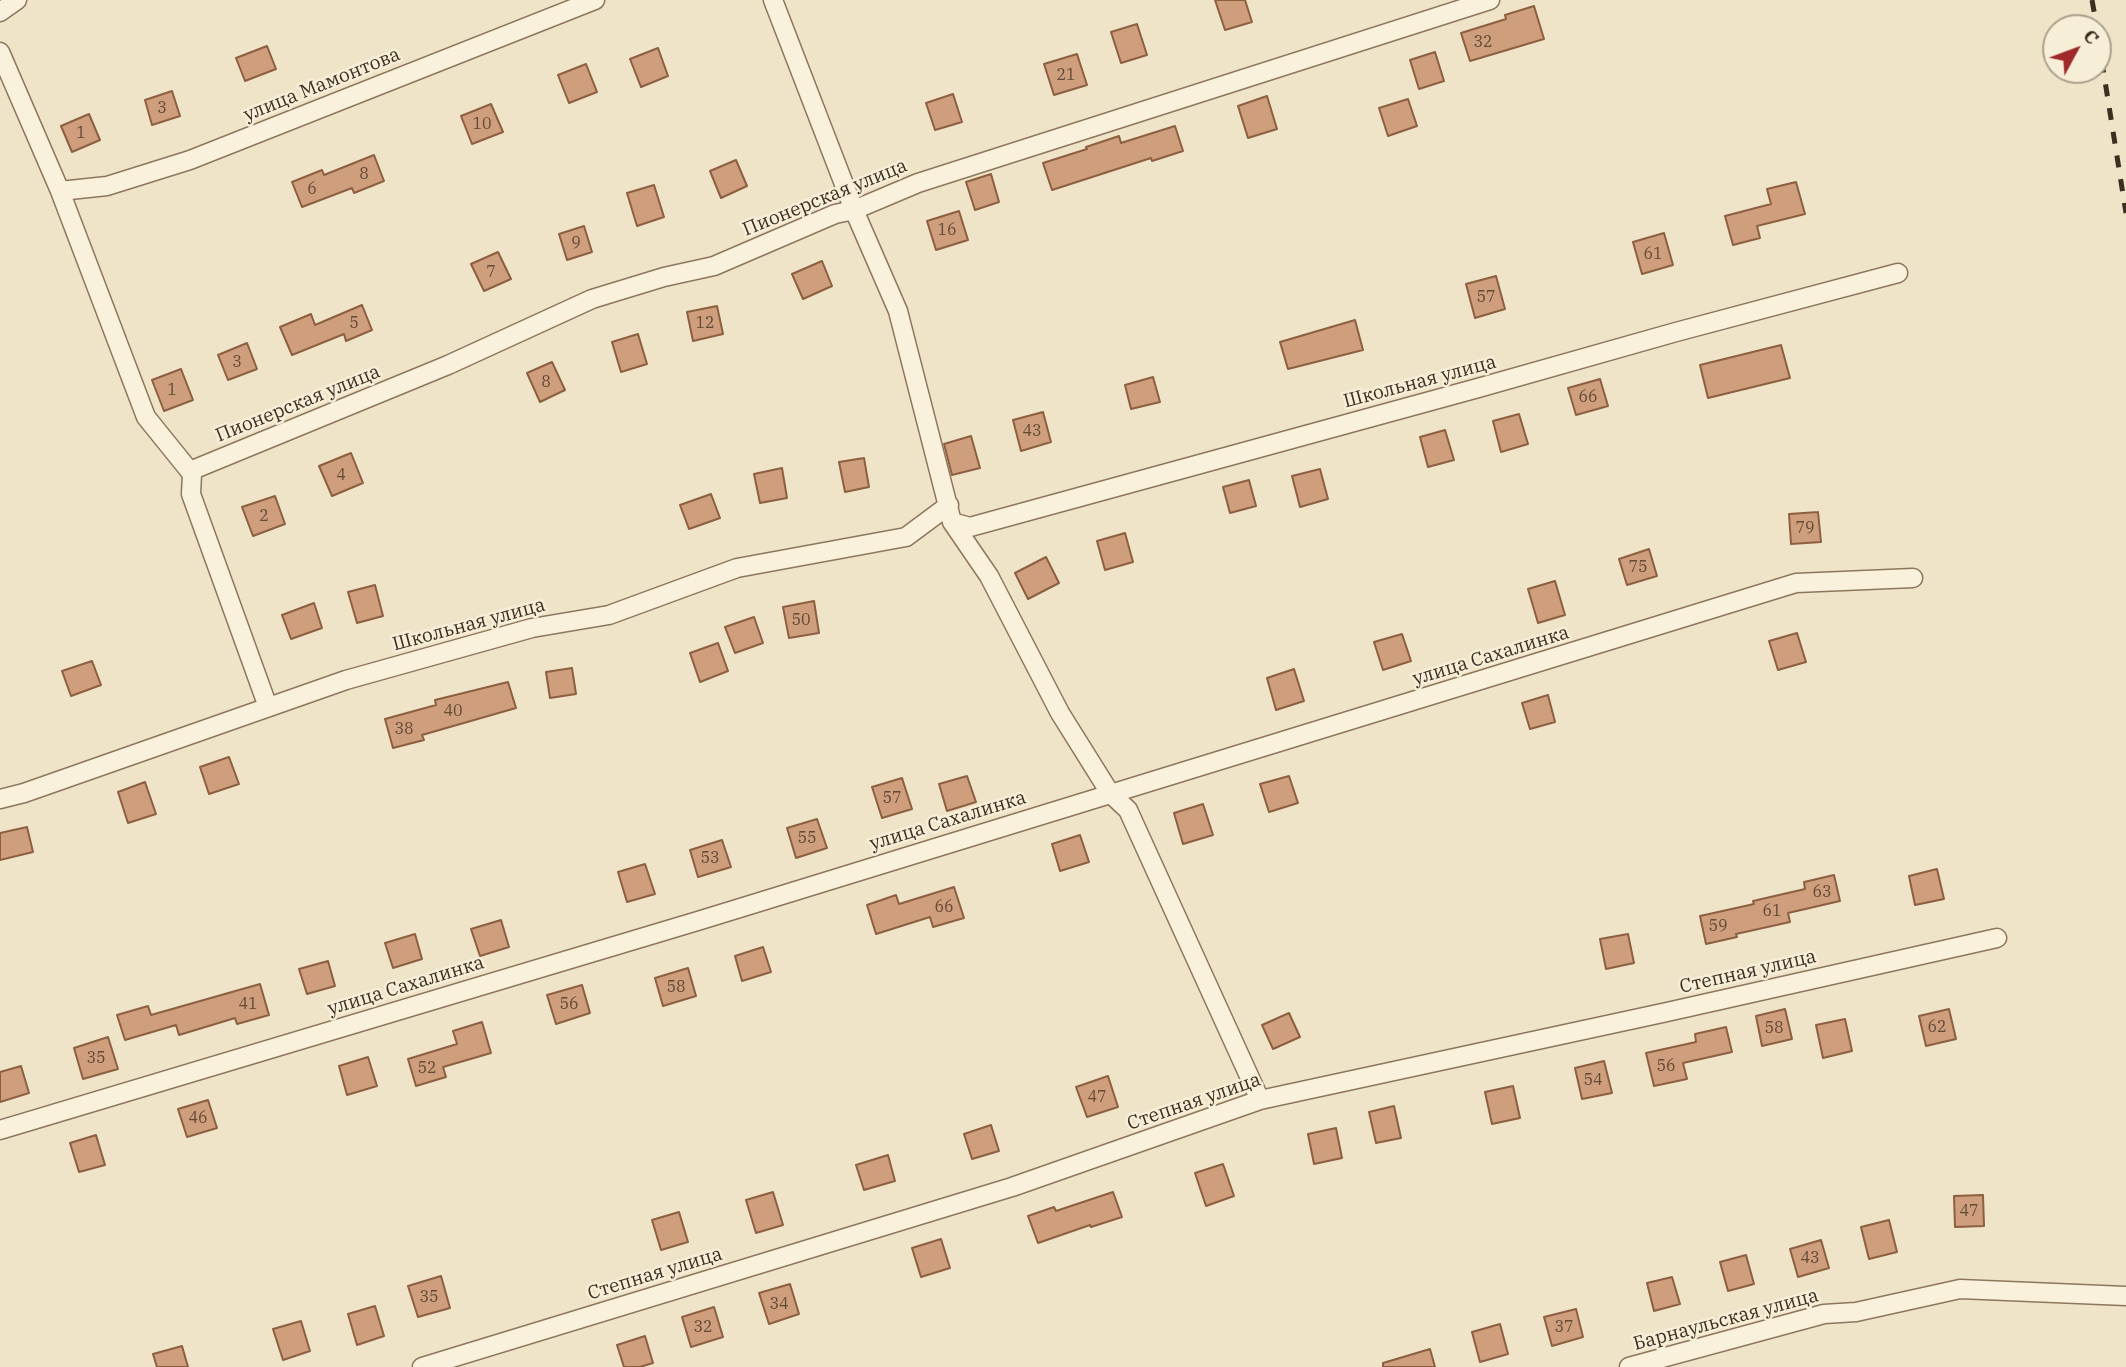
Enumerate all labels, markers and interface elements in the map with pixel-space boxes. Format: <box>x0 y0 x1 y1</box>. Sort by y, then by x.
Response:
north arrow <box>2042 14 2112 84</box>
text: С <box>2078 24 2105 49</box>
house number: 32 <box>1473 32 1493 52</box>
street label: улица Мамонтова <box>240 43 404 127</box>
house number: 21 <box>1056 65 1076 85</box>
house number: 3 <box>157 98 167 118</box>
house number: 10 <box>472 114 492 134</box>
house number: 1 <box>76 123 86 143</box>
street label: Пионерская улица <box>739 155 911 241</box>
house number: 8 <box>359 164 369 184</box>
house number: 6 <box>307 179 317 199</box>
house number: 16 <box>937 220 957 240</box>
house number: 9 <box>571 233 581 253</box>
house number: 61 <box>1643 244 1663 264</box>
house number: 7 <box>486 262 496 282</box>
house number: 57 <box>1476 287 1496 307</box>
house number: 5 <box>349 313 359 333</box>
house number: 12 <box>695 313 715 333</box>
street label: Школьная улица <box>1341 351 1499 413</box>
house number: 3 <box>232 352 242 372</box>
street label: Пионерская улица <box>212 361 384 447</box>
house number: 8 <box>541 372 551 392</box>
house number: 1 <box>167 380 177 400</box>
house number: 66 <box>1578 387 1598 407</box>
house number: 43 <box>1022 421 1042 441</box>
house number: 4 <box>336 465 346 485</box>
house number: 2 <box>259 506 269 526</box>
house number: 79 <box>1795 518 1815 538</box>
house number: 75 <box>1628 557 1648 577</box>
street label: Школьная улица <box>390 594 548 656</box>
house number: 50 <box>791 610 811 630</box>
street label: улица Сахалинка <box>1410 621 1572 691</box>
house number: 40 <box>443 701 463 721</box>
house number: 38 <box>394 719 414 739</box>
street label: улица Сахалинка <box>867 786 1029 856</box>
house number: 57 <box>882 788 902 808</box>
house number: 55 <box>797 828 817 848</box>
house number: 53 <box>700 848 720 868</box>
house number: 63 <box>1812 882 1832 902</box>
house number: 66 <box>934 897 954 917</box>
house number: 61 <box>1762 901 1782 921</box>
house number: 59 <box>1708 916 1728 936</box>
street label: Степная улица <box>1677 945 1819 999</box>
street label: улица Сахалинка <box>325 951 487 1021</box>
house number: 58 <box>666 977 686 997</box>
house number: 41 <box>238 994 258 1014</box>
house number: 56 <box>559 994 579 1014</box>
house number: 62 <box>1927 1017 1947 1037</box>
house number: 58 <box>1764 1018 1784 1038</box>
house number: 35 <box>86 1048 106 1068</box>
house number: 56 <box>1656 1056 1676 1076</box>
house number: 52 <box>417 1058 437 1078</box>
street label: Степная улица <box>1124 1069 1264 1135</box>
house number: 54 <box>1583 1070 1603 1090</box>
house number: 47 <box>1087 1087 1107 1107</box>
house number: 46 <box>188 1108 208 1128</box>
house number: 47 <box>1959 1201 1979 1221</box>
street label: Степная улица <box>585 1243 725 1305</box>
house number: 43 <box>1800 1248 1820 1268</box>
street label: Барнаульская улица <box>1631 1284 1821 1356</box>
house number: 35 <box>419 1287 439 1307</box>
house number: 34 <box>769 1294 789 1314</box>
house number: 32 <box>693 1317 713 1337</box>
house number: 37 <box>1554 1317 1574 1337</box>

